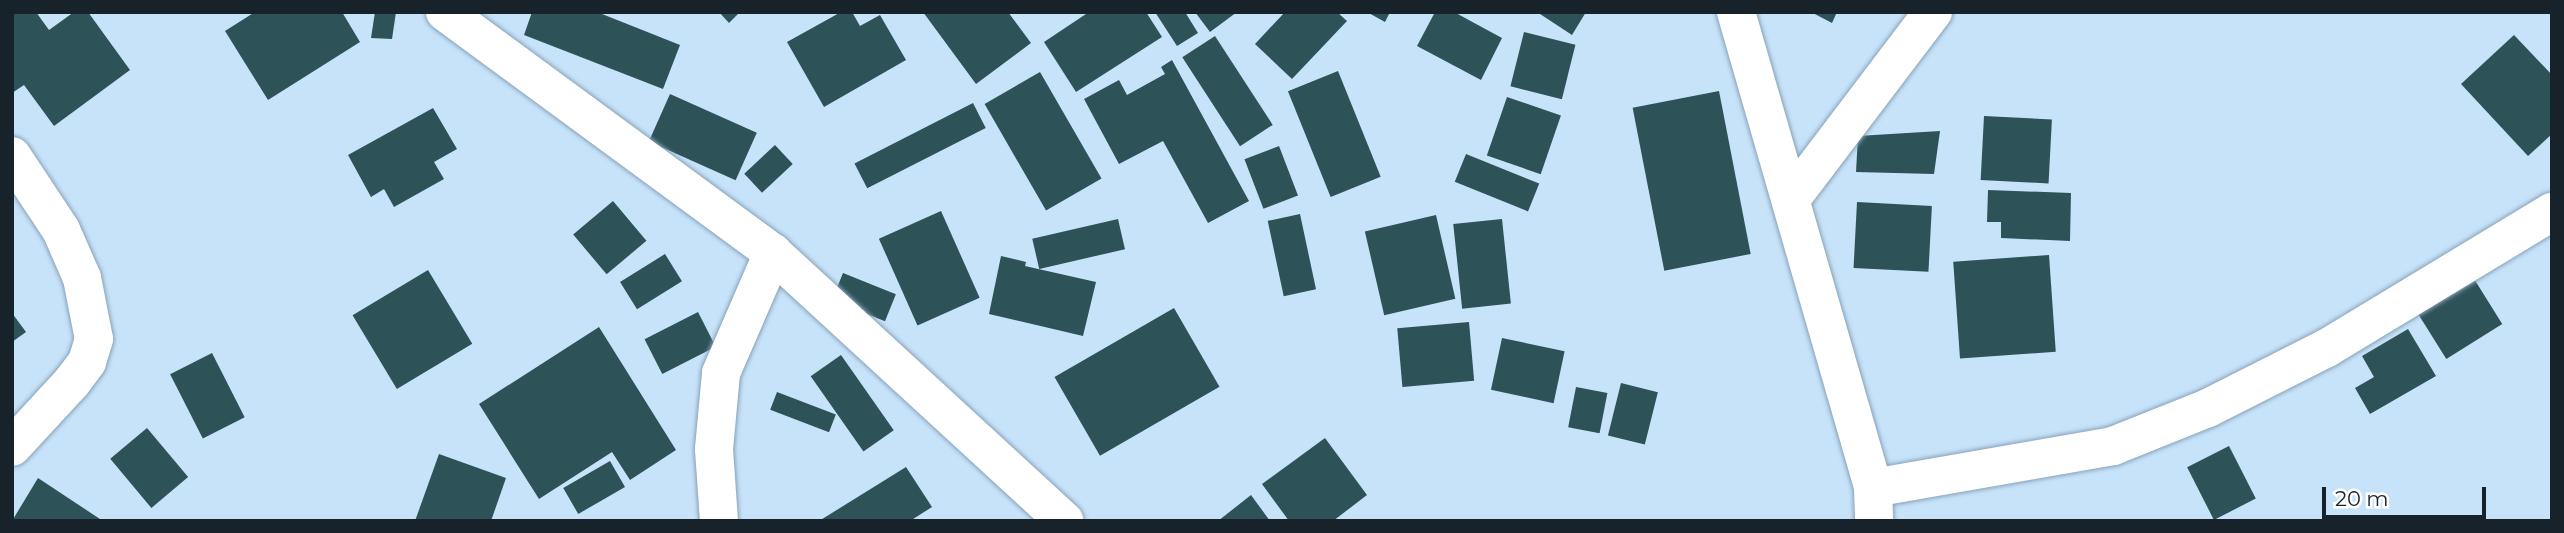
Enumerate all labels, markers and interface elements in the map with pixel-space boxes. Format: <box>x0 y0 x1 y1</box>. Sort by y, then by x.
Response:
scale bar <box>2326 474 2490 518</box>
text: 20 m <box>2335 486 2389 511</box>

